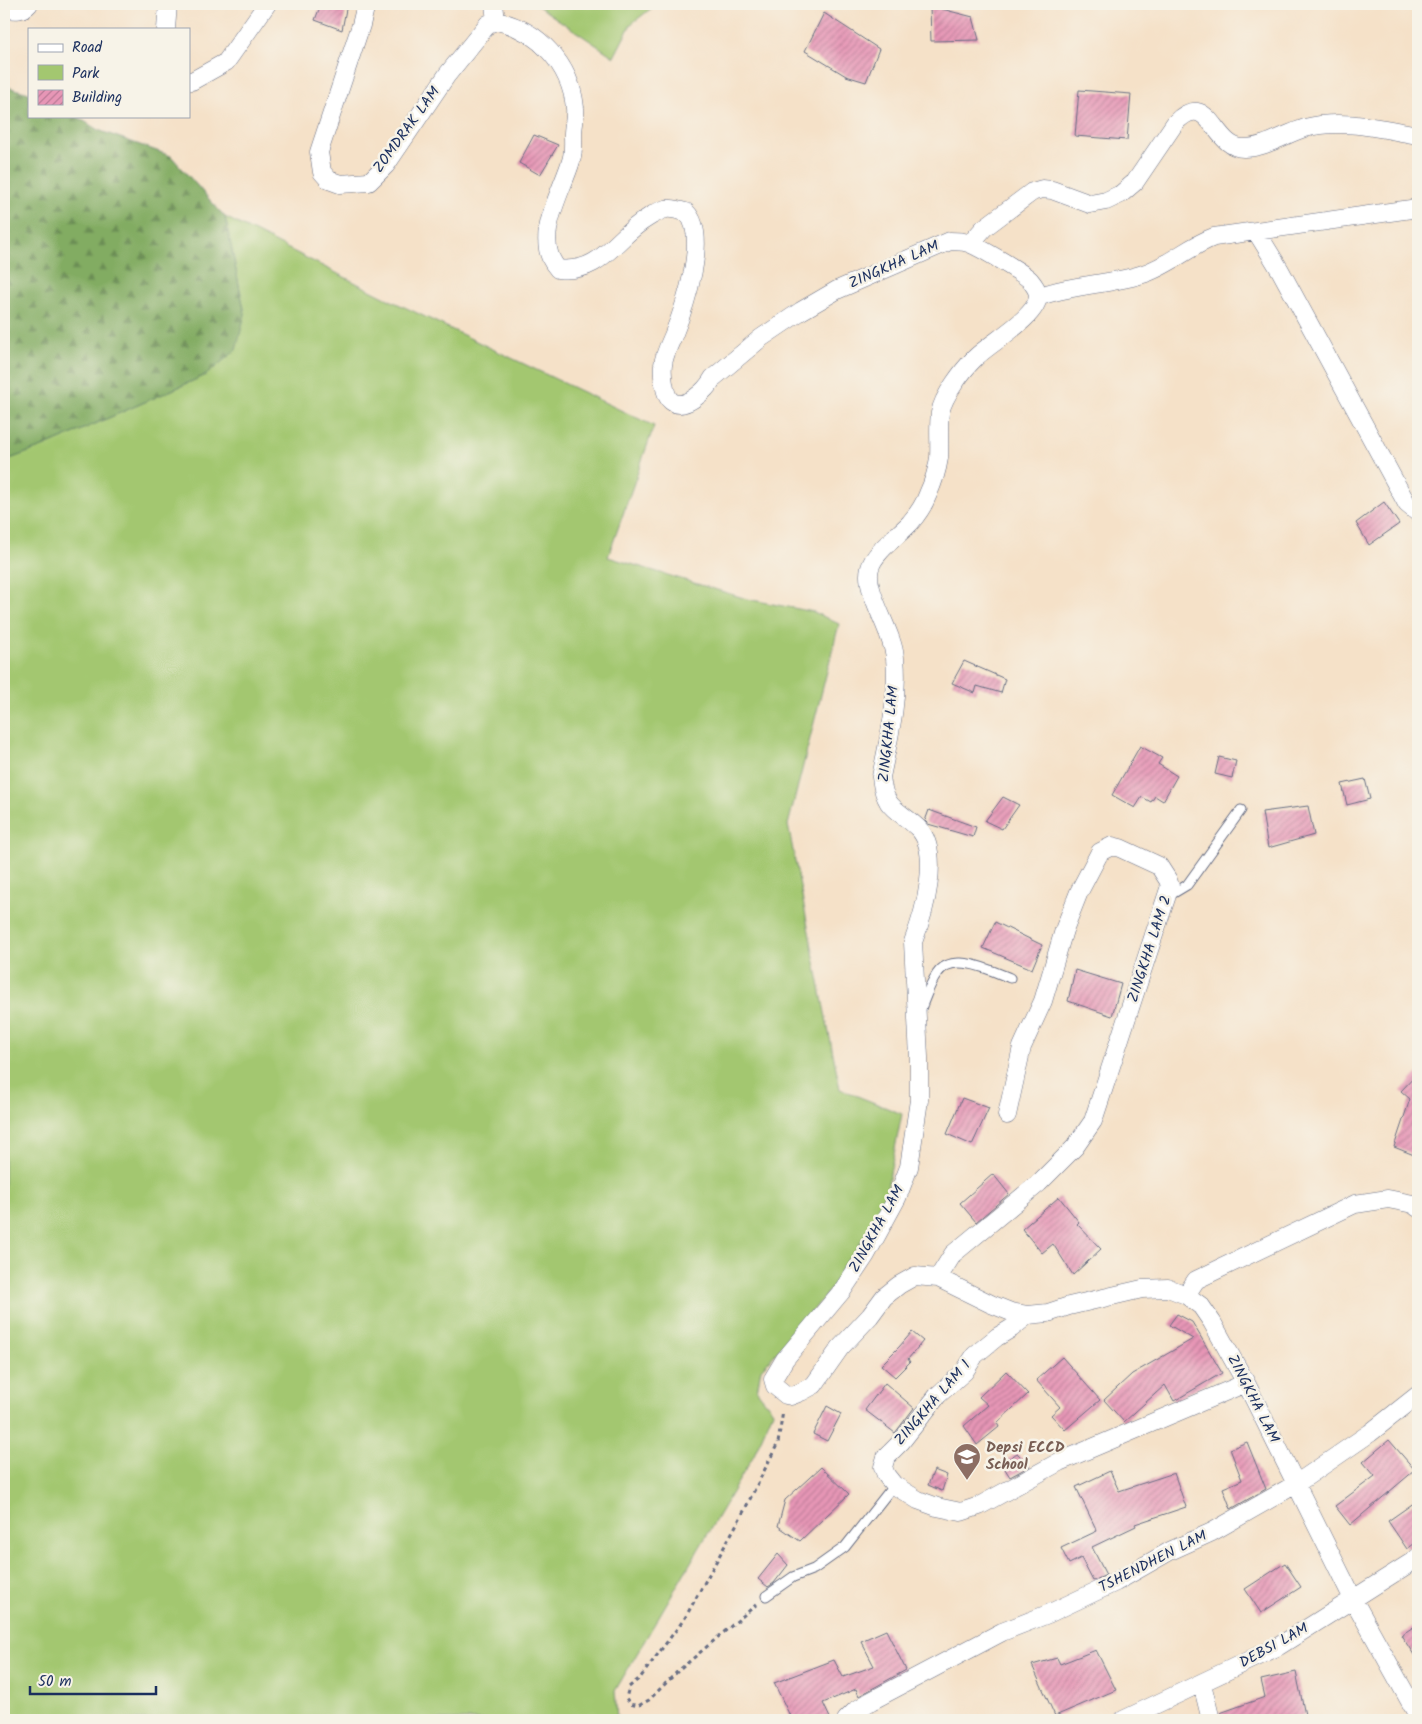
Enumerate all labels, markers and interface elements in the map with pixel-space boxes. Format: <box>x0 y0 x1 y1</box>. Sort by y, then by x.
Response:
legend <box>28 28 190 118</box>
text: Road <box>72 36 103 60</box>
text: Park <box>72 62 100 86</box>
street label: ZOMDRAK LAM <box>367 82 447 178</box>
text: Building <box>72 86 122 110</box>
street label: ZINGKHA LAM <box>845 234 943 296</box>
street label: ZINGKHA LAM <box>872 685 906 783</box>
street label: ZINGKHA LAM 2 <box>1121 892 1179 1006</box>
street label: ZINGKHA LAM <box>843 1181 911 1277</box>
street label: ZINGKHA LAM <box>1220 1351 1286 1448</box>
street label: ZINGKHA LAM 1 <box>889 1354 977 1451</box>
place label: Depsi ECCD School <box>986 1436 1065 1477</box>
school or university icon: Depsi ECCD School <box>952 1442 982 1481</box>
street label: TSHENDHEN LAM <box>1095 1524 1212 1600</box>
street label: DEBSI LAM <box>1235 1617 1313 1675</box>
scale bar <box>30 1664 156 1696</box>
text: 50 m <box>38 1670 72 1694</box>

